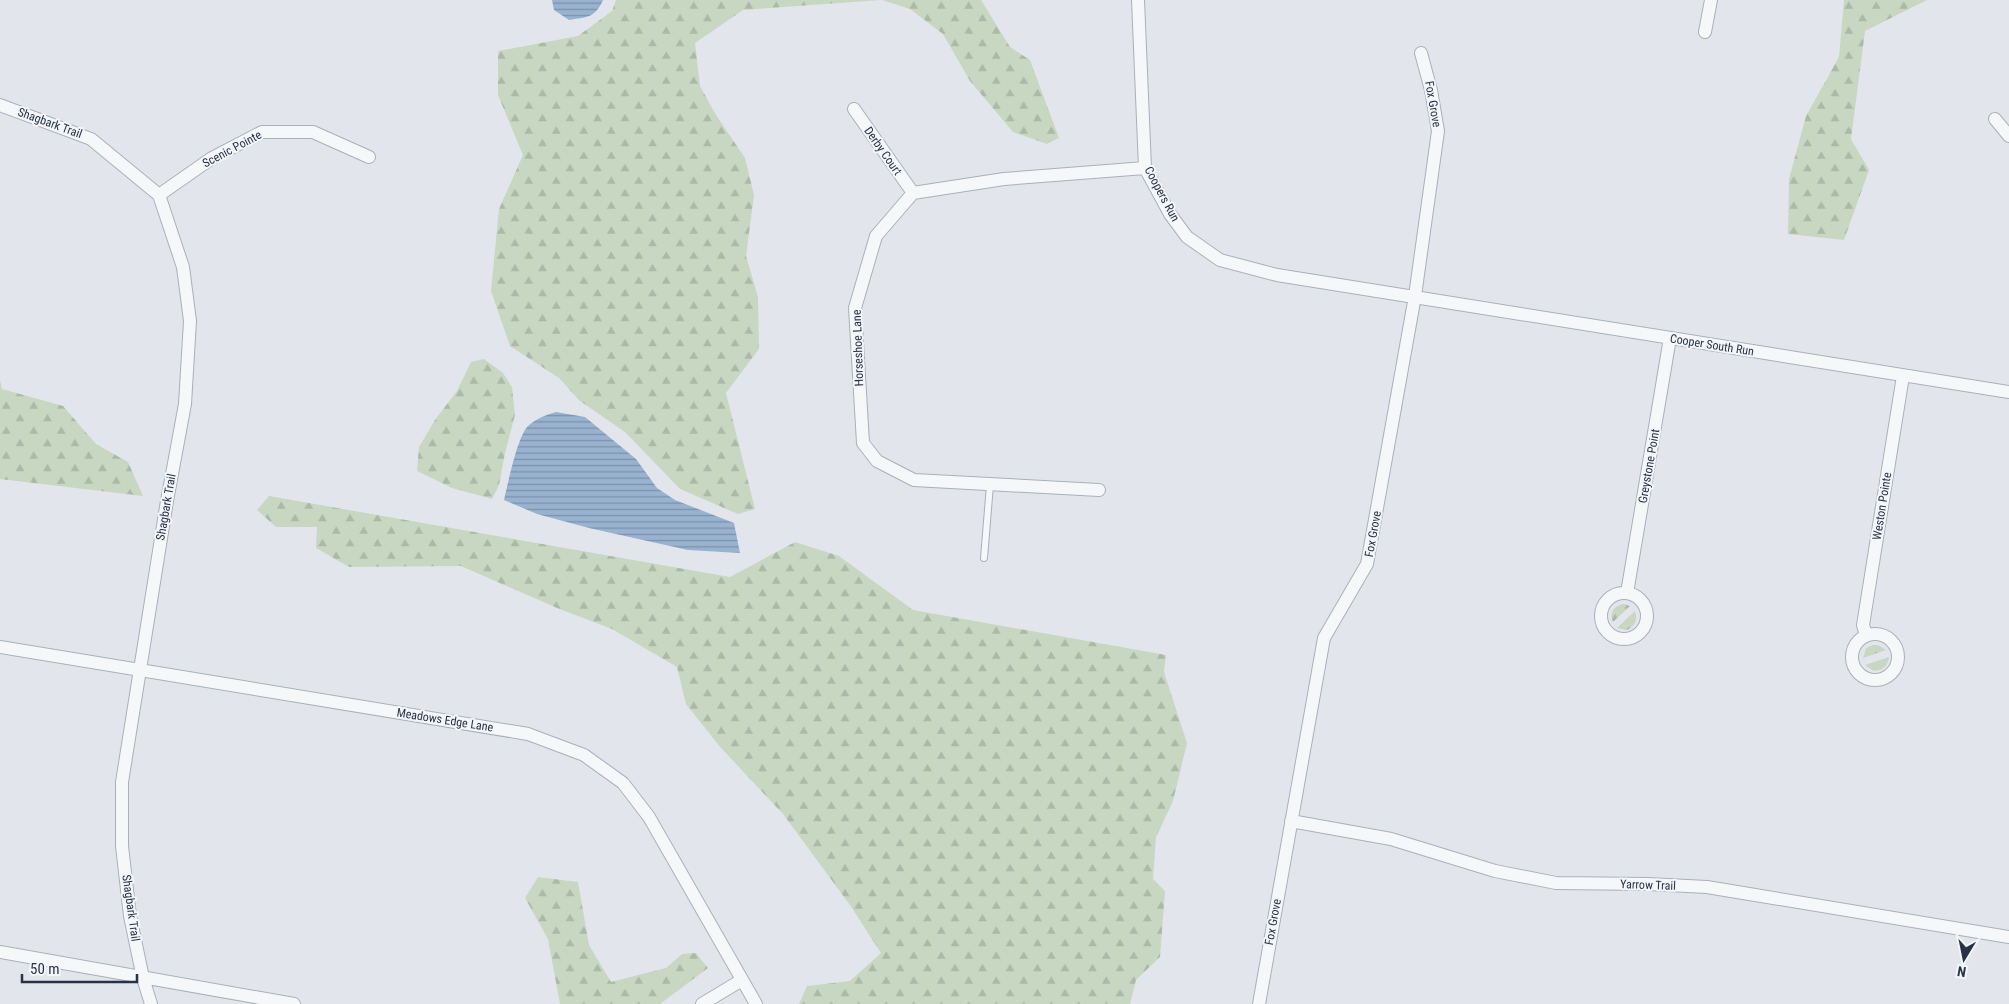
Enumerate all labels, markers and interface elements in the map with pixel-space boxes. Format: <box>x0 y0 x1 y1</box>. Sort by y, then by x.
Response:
street label: Fox Grove <box>1422 80 1444 129</box>
street label: Shagbark Trail <box>16 105 84 141</box>
street label: Derby Court <box>861 124 905 178</box>
street label: Scenic Pointe <box>200 127 264 170</box>
street label: Coopers Run <box>1142 164 1182 224</box>
street label: Horseshoe Lane <box>850 309 866 387</box>
street label: Cooper South Run <box>1669 331 1755 359</box>
street label: Greystone Point <box>1636 427 1662 504</box>
street label: Weston Pointe <box>1870 471 1894 541</box>
street label: Shagbark Trail <box>153 473 179 541</box>
street label: Fox Grove <box>1362 509 1384 558</box>
street label: Meadows Edge Lane <box>396 705 495 735</box>
street label: Shagbark Trail <box>119 874 143 942</box>
street label: Yarrow Trail <box>1620 877 1676 893</box>
street label: Fox Grove <box>1262 897 1284 946</box>
north arrow <box>1939 934 1989 984</box>
scale bar <box>22 952 138 984</box>
text: 50 m <box>30 960 60 978</box>
text: N <box>1956 963 1967 980</box>

